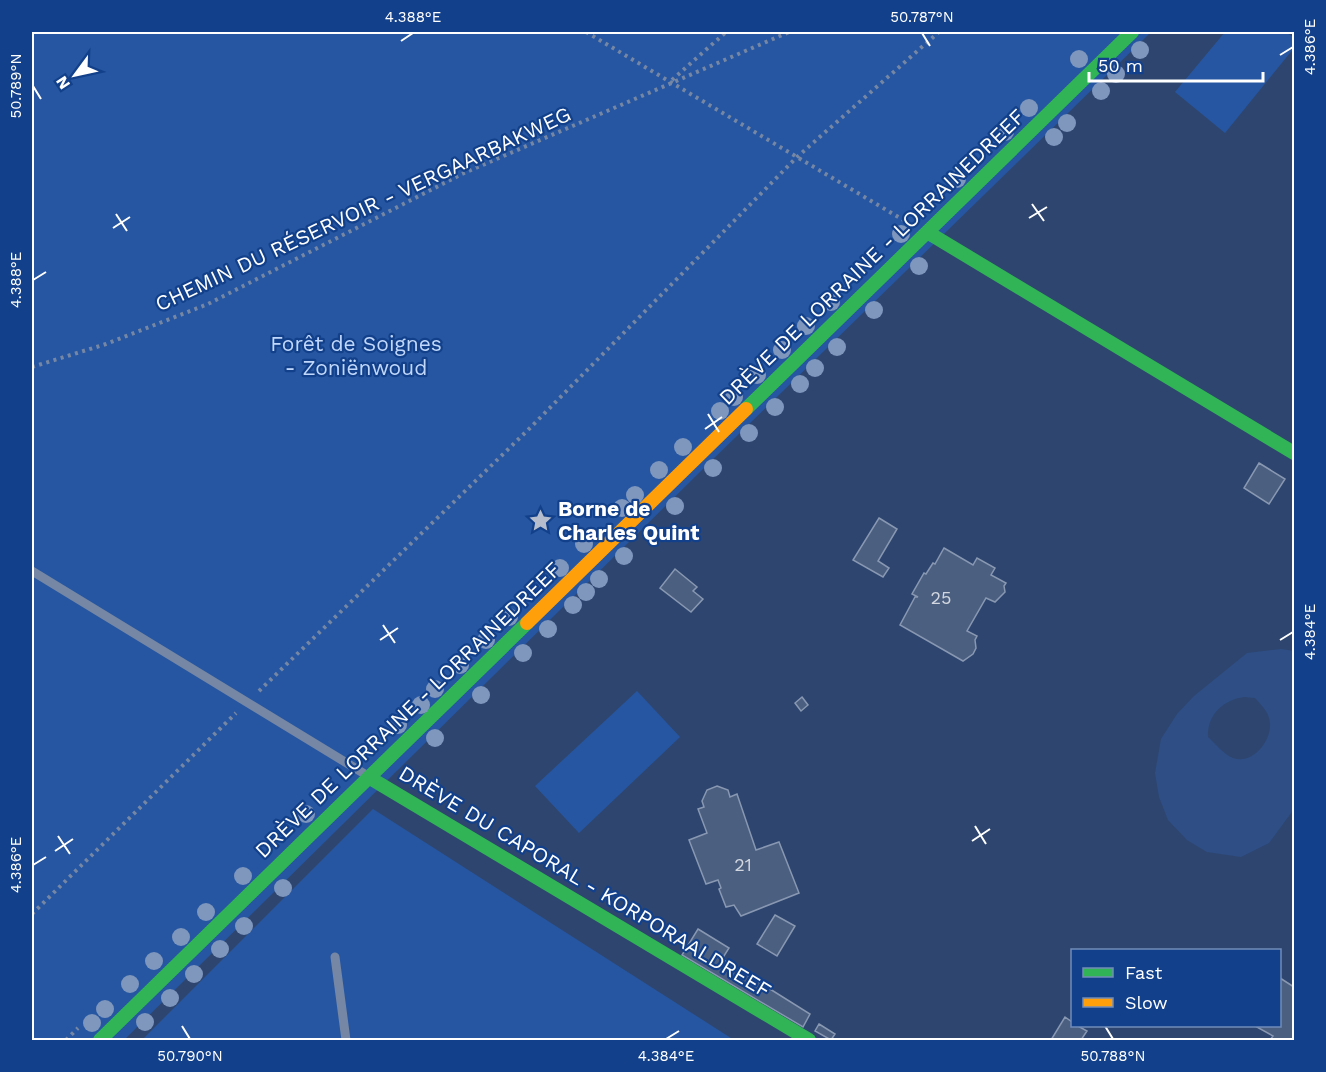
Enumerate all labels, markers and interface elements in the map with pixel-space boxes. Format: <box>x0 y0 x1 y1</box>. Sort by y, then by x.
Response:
text: 4.388°E <box>385 8 441 26</box>
text: 50.787°N <box>890 8 954 26</box>
text: 4.386°E <box>1301 19 1319 75</box>
north arrow <box>45 45 105 105</box>
scale bar <box>1089 45 1263 83</box>
text: 50.789°N <box>7 54 25 118</box>
text: 50 m <box>1098 55 1143 76</box>
text: N <box>52 73 74 93</box>
street label: CHEMIN DU RÉSERVOIR - VERGAARBAKWEG <box>151 101 575 316</box>
street label: DRÈVE DE LORRAINE - LORRAINEDREEF <box>714 103 1030 410</box>
text: 4.388°E <box>7 252 25 308</box>
park label: Forêt de Soignes - Zoniënwoud <box>270 331 442 380</box>
place label: Borne de Charles Quint <box>558 496 699 545</box>
place icon: Borne de Charles Quint <box>527 508 553 534</box>
street label: DRÈVE DE LORRAINE - LORRAINEDREEF <box>250 556 566 863</box>
house number: 25 <box>931 587 951 608</box>
text: 4.384°E <box>1301 604 1319 660</box>
street label: DRÈVE DU CAPORAL - KORPORAALDREEF <box>395 760 776 1003</box>
text: 4.386°E <box>7 837 25 893</box>
house number: 21 <box>734 854 752 875</box>
legend <box>1071 949 1281 1027</box>
text: Fast <box>1125 962 1163 983</box>
text: Slow <box>1125 992 1168 1013</box>
text: 50.790°N <box>157 1047 223 1065</box>
text: 4.384°E <box>638 1047 694 1065</box>
text: 50.788°N <box>1081 1047 1145 1065</box>

